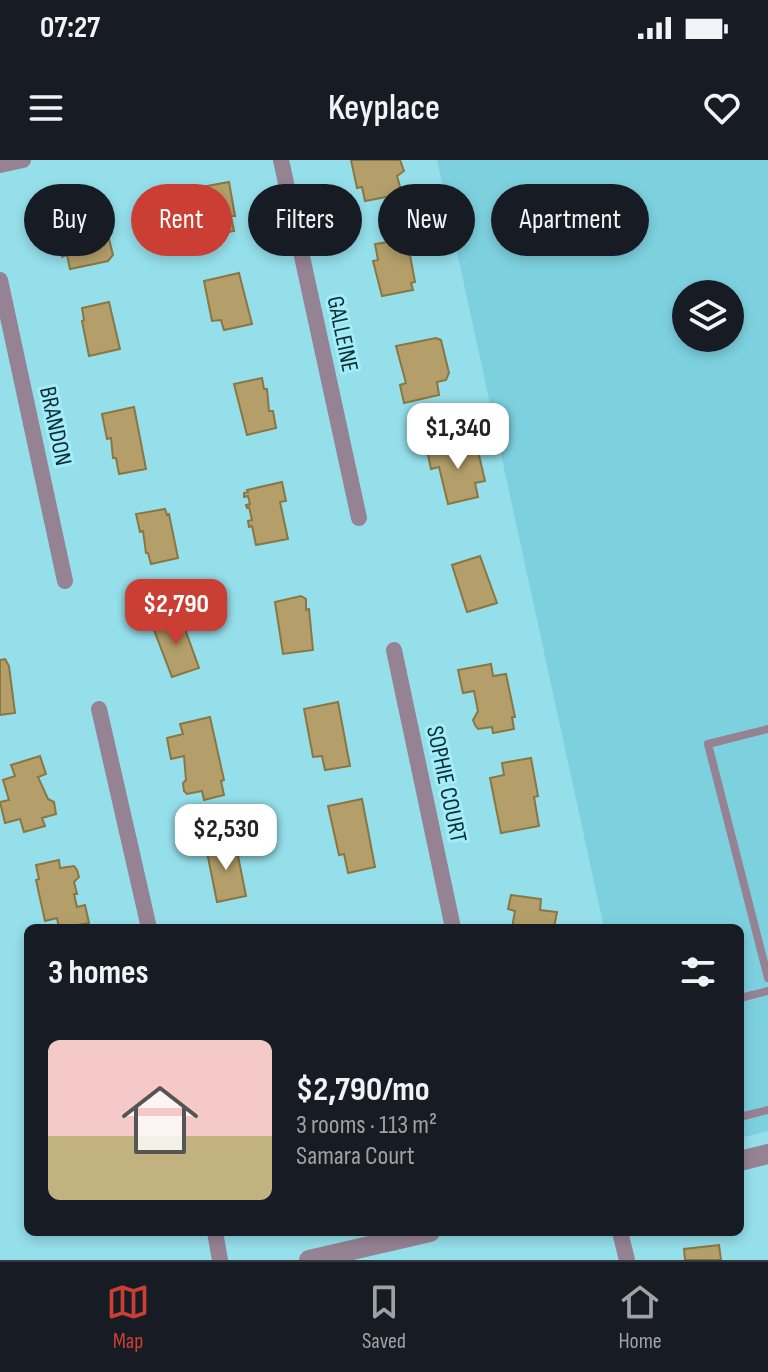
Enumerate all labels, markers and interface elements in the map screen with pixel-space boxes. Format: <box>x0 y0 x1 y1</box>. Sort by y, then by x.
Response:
text: 07:27 <box>40 10 100 46</box>
icon: menu <box>24 86 68 130</box>
icon: heart <box>700 86 744 130</box>
text: Keyplace <box>328 87 440 130</box>
chip: Buy <box>24 184 115 256</box>
chip: Rent <box>131 184 232 256</box>
chip: Filters <box>248 184 362 256</box>
chip: New <box>378 184 475 256</box>
chip: Apartment <box>491 184 649 256</box>
map controls <box>672 280 744 352</box>
button: layers <box>672 280 744 352</box>
street label: GALLEINE <box>320 293 365 375</box>
street label: BRANDON <box>33 384 78 468</box>
pin: $1,340 <box>393 403 523 471</box>
text: $1,340 <box>425 413 491 444</box>
pin: $2,790 <box>111 579 241 647</box>
text: $2,790 <box>143 589 209 620</box>
street label: SOPHIE COURT <box>420 723 473 845</box>
pin: $2,530 <box>161 804 291 872</box>
text: $2,530 <box>193 814 259 845</box>
icon: filters <box>676 950 720 994</box>
text: 3 homes <box>48 952 149 993</box>
text: $2,790/mo <box>296 1069 430 1110</box>
icon: home <box>112 1072 208 1168</box>
text: 3 rooms · 113 m² <box>296 1110 437 1141</box>
text: Samara Court <box>296 1141 415 1172</box>
tab: Map <box>106 1280 150 1355</box>
tab: Saved <box>362 1280 406 1355</box>
tab: Home <box>618 1280 662 1355</box>

